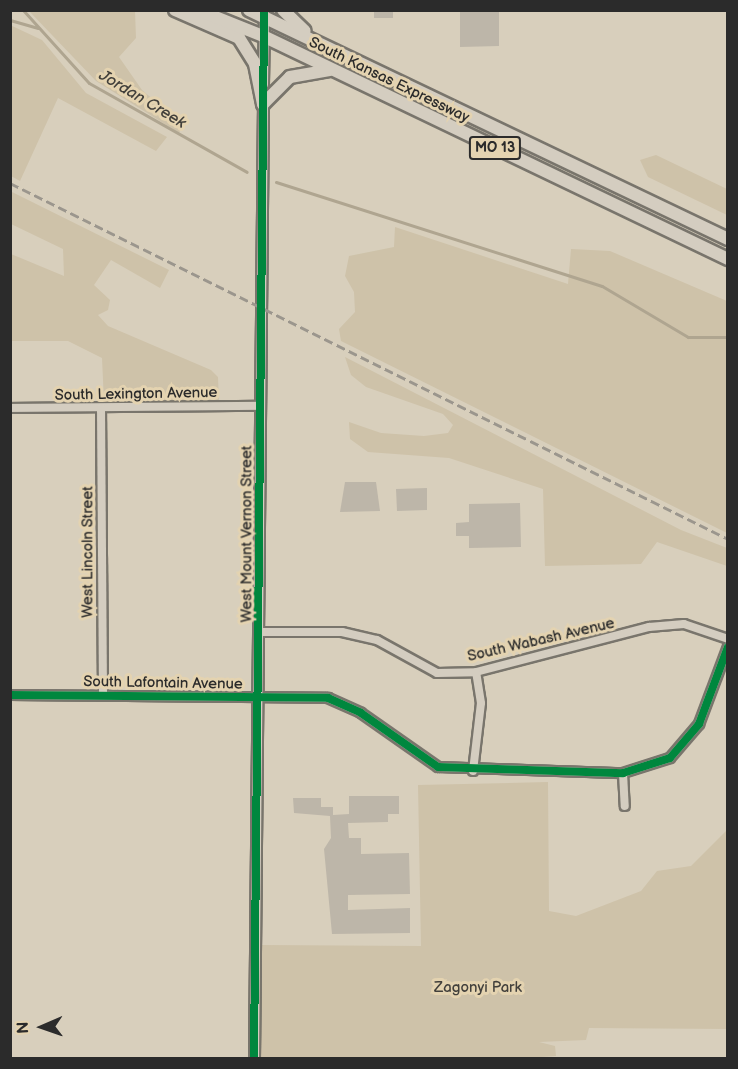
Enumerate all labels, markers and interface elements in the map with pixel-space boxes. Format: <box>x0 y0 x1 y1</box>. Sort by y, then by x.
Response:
street label: South Kansas Expressway <box>306 33 472 127</box>
water label: Jordan Creek <box>95 67 189 133</box>
road number: MO 13 <box>468 137 522 159</box>
street label: South Lexington Avenue <box>54 384 218 404</box>
street label: West Mount Vernon Street <box>238 445 256 623</box>
street label: West Lincoln Street <box>79 486 97 618</box>
street label: South Wabash Avenue <box>465 614 617 666</box>
street label: South Lafontain Avenue <box>83 673 243 693</box>
park label: Zagonyi Park <box>434 979 522 997</box>
north arrow <box>12 997 72 1057</box>
text: N <box>14 1021 33 1034</box>

